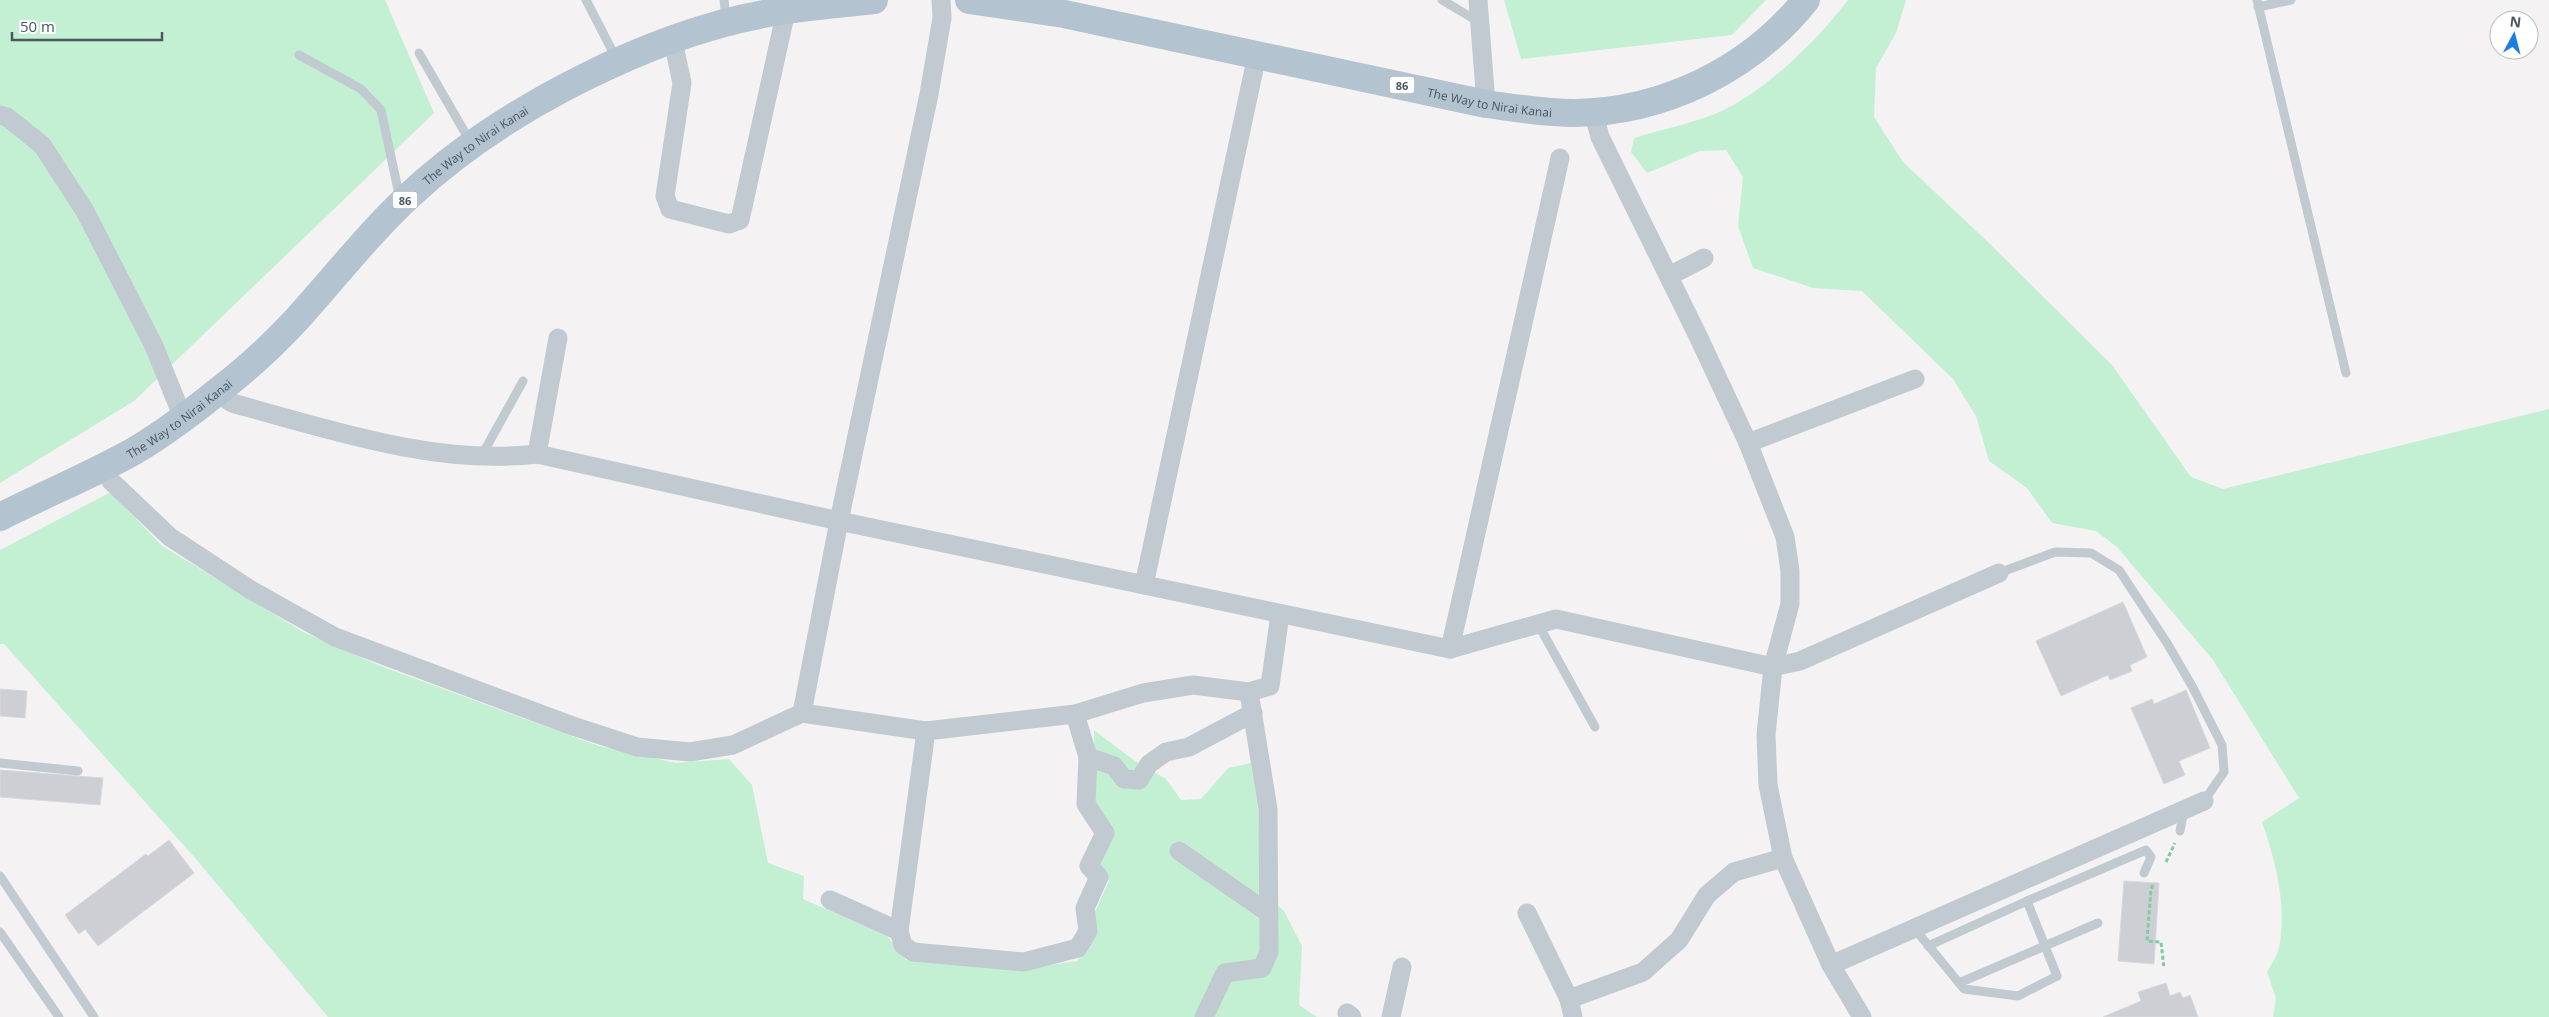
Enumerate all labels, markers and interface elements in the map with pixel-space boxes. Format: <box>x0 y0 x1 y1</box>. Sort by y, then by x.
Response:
scale bar <box>12 10 162 42</box>
north arrow <box>2489 10 2539 60</box>
text: N <box>2509 11 2522 32</box>
text: 50 m <box>20 16 55 36</box>
road number: 86 <box>1390 76 1414 94</box>
street label: The Way to Nirai Kanai <box>1426 83 1553 121</box>
street label: The Way to Nirai Kanai <box>419 102 531 189</box>
road number: 86 <box>392 192 418 208</box>
street label: The Way to Nirai Kanai <box>123 375 236 462</box>

